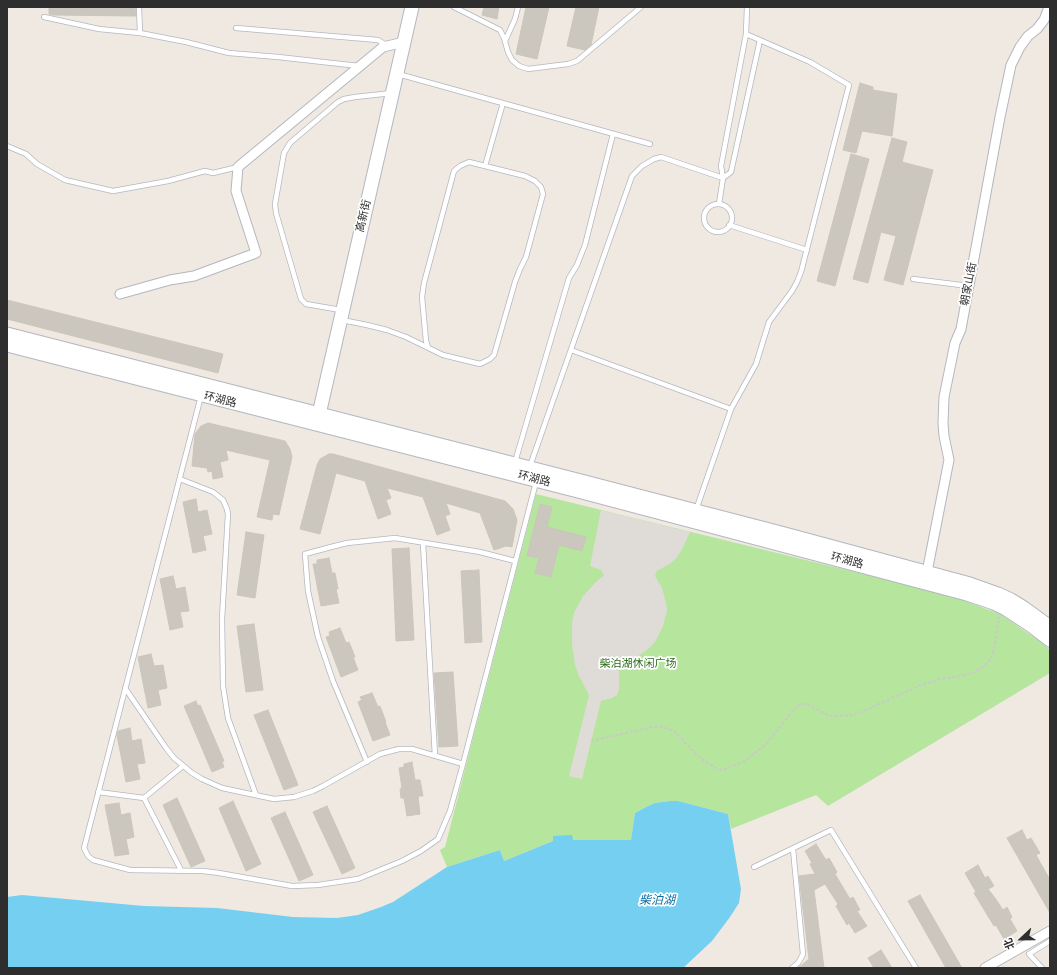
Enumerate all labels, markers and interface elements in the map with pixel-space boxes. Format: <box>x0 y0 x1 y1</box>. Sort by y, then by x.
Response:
street label: 高新街 <box>354 198 374 234</box>
street label: 朝家山街 <box>958 261 980 307</box>
street label: 环湖路 <box>202 390 238 410</box>
street label: 环湖路 <box>516 469 552 489</box>
street label: 环湖路 <box>829 550 865 572</box>
park label: 柴泊湖休闲广场 <box>600 657 676 671</box>
water label: 柴泊湖 <box>639 894 675 908</box>
north arrow <box>1001 919 1041 959</box>
text: 北 <box>1001 936 1017 951</box>

